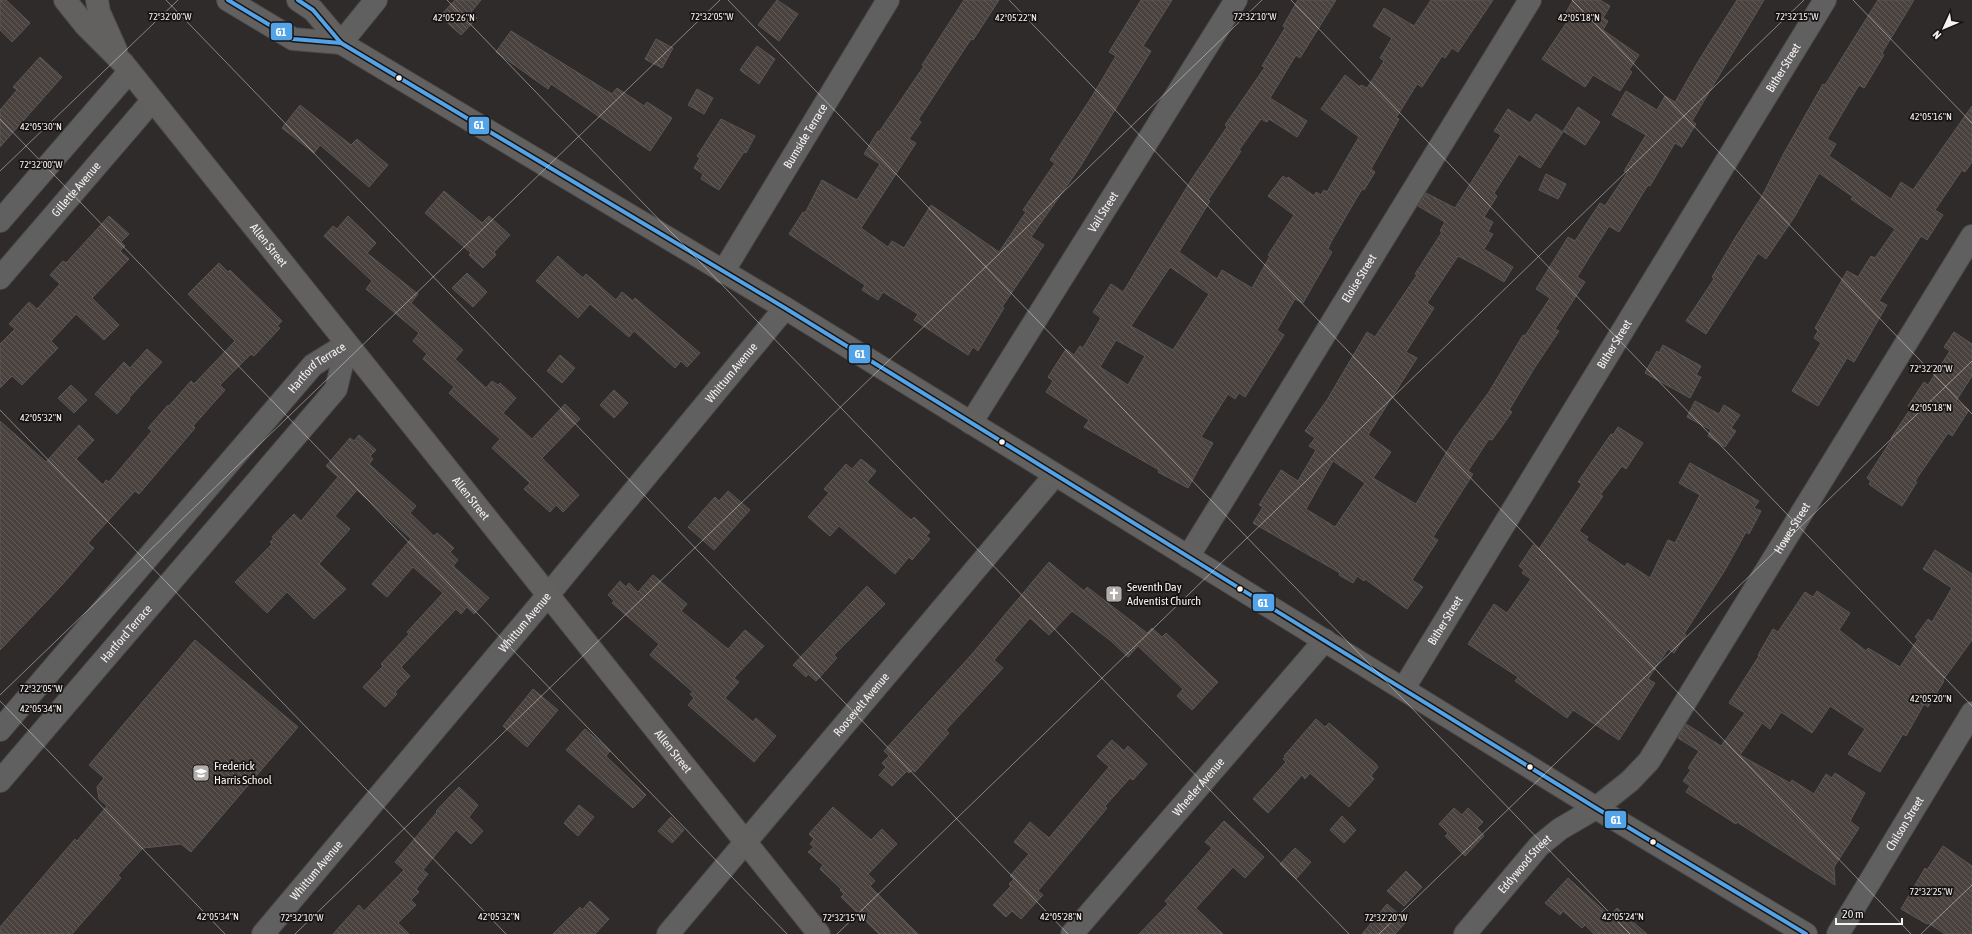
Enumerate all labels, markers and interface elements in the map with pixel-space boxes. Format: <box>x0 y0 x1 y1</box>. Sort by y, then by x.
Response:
north arrow <box>1924 8 1964 48</box>
text: 72°32'00"W <box>148 11 192 22</box>
text: 72°32'05"W <box>690 11 734 22</box>
text: 72°32'10"W <box>1233 11 1277 22</box>
text: 72°32'15"W <box>1775 11 1819 22</box>
text: 42°05'26"N <box>433 12 475 23</box>
text: 42°05'22"N <box>995 12 1037 23</box>
text: 42°05'18"N <box>1558 12 1600 23</box>
line badge: G1 <box>270 22 293 41</box>
text: G1 <box>276 26 287 38</box>
text: N <box>1930 28 1943 41</box>
street label: Bither Street <box>1763 40 1804 95</box>
unlabelled marker <box>394 73 404 83</box>
street label: Burnside Terrace <box>781 101 830 171</box>
text: 42°05'16"N <box>1910 111 1952 122</box>
line badge: G1 <box>468 116 490 135</box>
text: G1 <box>474 119 485 131</box>
text: 42°05'30"N <box>20 121 62 132</box>
text: 72°32'00"W <box>19 159 63 170</box>
street label: Gillette Avenue <box>49 159 104 220</box>
street label: Vail Street <box>1085 189 1121 235</box>
street label: Allen Street <box>247 221 290 270</box>
street label: Eloise Street <box>1339 251 1380 305</box>
street label: Bither Street <box>1594 317 1635 371</box>
street label: Hartford Terrace <box>285 340 348 396</box>
street label: Whittum Avenue <box>703 340 760 406</box>
line badge: G1 <box>848 344 871 364</box>
text: G1 <box>855 348 866 360</box>
text: 72°32'20"W <box>1909 363 1953 374</box>
text: 42°05'18"N <box>1910 402 1952 413</box>
text: 42°05'32"N <box>20 412 62 423</box>
unlabelled marker <box>997 437 1007 447</box>
street label: Allen Street <box>449 474 493 523</box>
street label: Howes Street <box>1771 500 1813 556</box>
place label: Seventh Day Adventist Church <box>1127 580 1201 608</box>
church icon: Seventh Day Adventist Church <box>1104 584 1124 604</box>
unlabelled marker <box>1235 584 1245 594</box>
street label: Whittum Avenue <box>496 590 554 655</box>
line badge: G1 <box>1252 593 1275 612</box>
street label: Bither Street <box>1425 593 1466 648</box>
text: G1 <box>1258 597 1269 609</box>
street label: Hartford Terrace <box>98 602 155 665</box>
street label: Roosevelt Avenue <box>831 670 892 739</box>
text: 72°32'05"W <box>19 683 63 694</box>
text: 42°05'20"N <box>1910 693 1952 704</box>
text: 42°05'34"N <box>20 703 62 714</box>
street label: Allen Street <box>652 727 695 776</box>
street label: Wheeler Avenue <box>1170 755 1227 819</box>
place label: Frederick Harris School <box>214 759 273 787</box>
unlabelled marker <box>1525 762 1535 772</box>
school or university icon: Frederick Harris School <box>191 763 211 783</box>
street label: Chilson Street <box>1883 794 1927 853</box>
line badge: G1 <box>1604 810 1627 829</box>
text: G1 <box>1611 814 1622 826</box>
street label: Eddywood Street <box>1495 832 1555 896</box>
unlabelled marker <box>1648 837 1658 847</box>
street label: Whittum Avenue <box>287 838 345 903</box>
text: 72°32'25"W <box>1909 886 1953 897</box>
scale bar <box>1836 900 1902 926</box>
text: 20 m <box>1842 907 1864 921</box>
text: 42°05'34"N <box>197 911 239 922</box>
text: 42°05'32"N <box>478 911 520 922</box>
text: 42°05'28"N <box>1040 911 1082 922</box>
text: 42°05'24"N <box>1602 911 1644 922</box>
text: 72°32'10"W <box>280 912 324 923</box>
text: 72°32'15"W <box>822 912 866 923</box>
text: 72°32'20"W <box>1364 912 1408 923</box>

